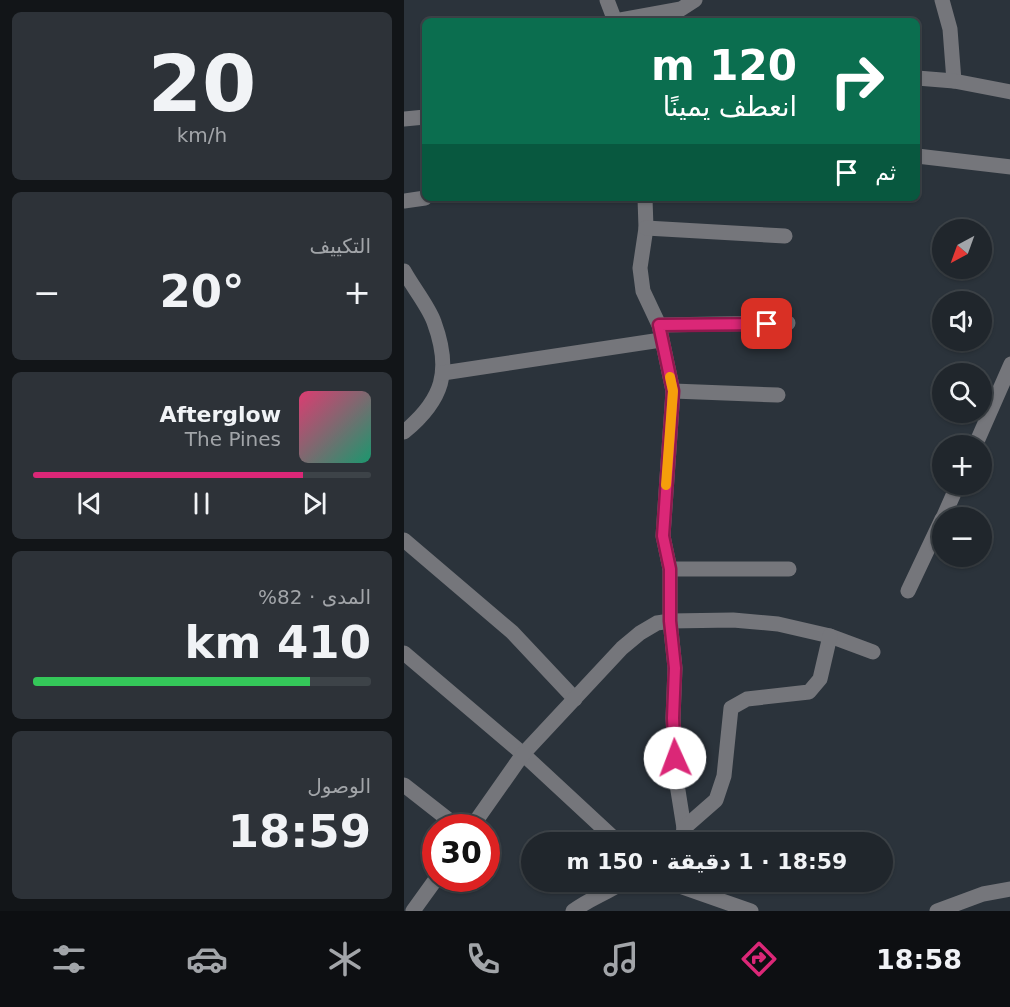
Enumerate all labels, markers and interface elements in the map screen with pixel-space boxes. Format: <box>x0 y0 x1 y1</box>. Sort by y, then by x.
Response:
text: 20 <box>148 39 256 129</box>
text: 120 m <box>651 41 797 90</box>
icon: right <box>818 42 896 120</box>
text: انعطف يمينًا <box>663 91 797 122</box>
text: km/h <box>177 123 227 147</box>
icon: arrive <box>830 156 863 189</box>
text: ثم <box>875 160 896 185</box>
north arrow <box>932 219 992 279</box>
map controls <box>932 219 992 567</box>
text: التكييف <box>309 234 371 258</box>
text: 20° <box>159 265 245 318</box>
text: − <box>33 273 61 312</box>
text: + <box>343 273 371 312</box>
button: sound <box>932 291 992 351</box>
pin <box>741 298 792 349</box>
icon: arrive <box>750 307 783 340</box>
button: search <box>932 363 992 423</box>
text: Afterglow <box>159 402 281 427</box>
text: The Pines <box>185 427 281 451</box>
button: + <box>932 435 992 495</box>
icon: previous <box>73 487 106 520</box>
icon: pause <box>185 487 218 520</box>
icon: next <box>298 487 331 520</box>
button: − <box>932 507 992 567</box>
text: المدى · 82% <box>258 585 371 609</box>
text: 410 km <box>185 616 371 669</box>
position arrow <box>643 726 707 790</box>
text: الوصول <box>307 774 371 798</box>
text: 18:59 <box>228 805 371 858</box>
speed limit sign: 30 <box>422 814 500 892</box>
text: 18:59 · 1 دقيقة · 150 m <box>567 849 847 874</box>
icon: filters <box>48 938 90 980</box>
icon: car <box>186 938 228 980</box>
icon: climate <box>324 938 366 980</box>
icon: phone <box>462 938 504 980</box>
icon: music <box>600 938 642 980</box>
icon: directions <box>738 938 780 980</box>
text: 18:58 <box>876 944 962 975</box>

